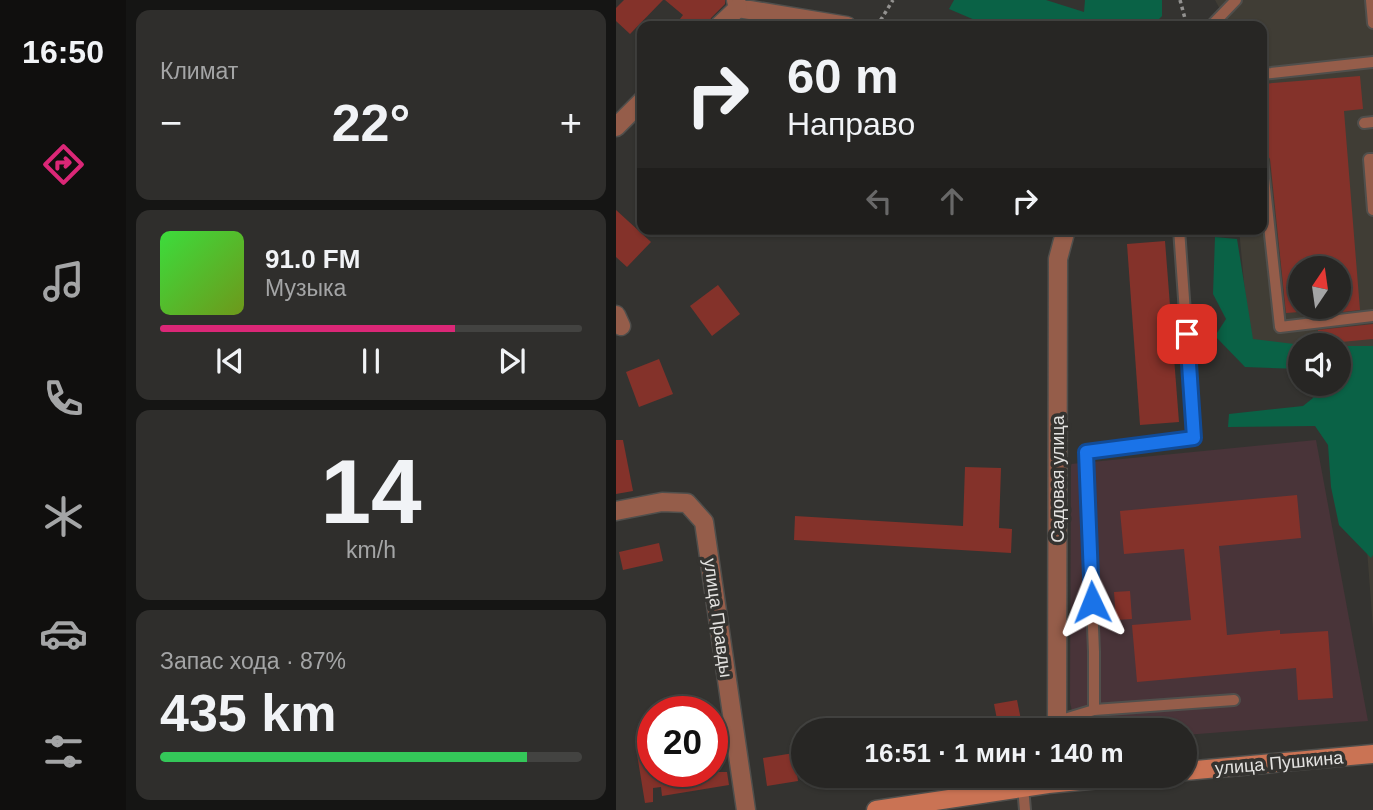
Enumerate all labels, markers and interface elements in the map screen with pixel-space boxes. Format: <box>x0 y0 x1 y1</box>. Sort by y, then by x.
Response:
text: 16:50 <box>22 34 104 70</box>
icon: right <box>672 49 763 140</box>
text: 60 m <box>787 49 899 103</box>
text: Климат <box>160 58 238 84</box>
text: 22° <box>332 94 410 152</box>
text: − <box>160 102 182 144</box>
text: + <box>560 102 582 144</box>
text: Направо <box>787 106 915 142</box>
icon: directions <box>39 140 88 189</box>
icon: left <box>860 182 898 220</box>
icon: ahead <box>933 182 971 220</box>
icon: right <box>1006 182 1044 220</box>
text: 91.0 FM <box>265 244 360 274</box>
north arrow <box>1288 256 1351 318</box>
map controls <box>1288 256 1351 396</box>
icon: music <box>39 257 88 306</box>
text: Музыка <box>265 275 346 301</box>
pin <box>1157 304 1217 364</box>
icon: arrive <box>1168 315 1206 353</box>
button: sound <box>1288 333 1351 396</box>
icon: previous <box>211 342 249 380</box>
icon: pause <box>352 342 390 380</box>
icon: next <box>493 342 531 380</box>
icon: phone <box>39 374 88 423</box>
street label: Садовая улица <box>1048 414 1068 543</box>
text: 14 <box>320 441 422 542</box>
icon: climate <box>39 492 88 541</box>
text: km/h <box>346 537 396 563</box>
street label: улица Правды <box>700 557 736 679</box>
position arrow <box>1055 565 1129 639</box>
icon: car <box>39 609 88 658</box>
text: Запас хода · 87% <box>160 648 346 674</box>
text: 435 km <box>160 684 336 742</box>
speed limit sign: 20 <box>637 696 728 787</box>
icon: filters <box>39 727 88 776</box>
text: 16:51 · 1 мин · 140 m <box>864 738 1124 768</box>
street label: улица Пушкина <box>1214 747 1345 779</box>

